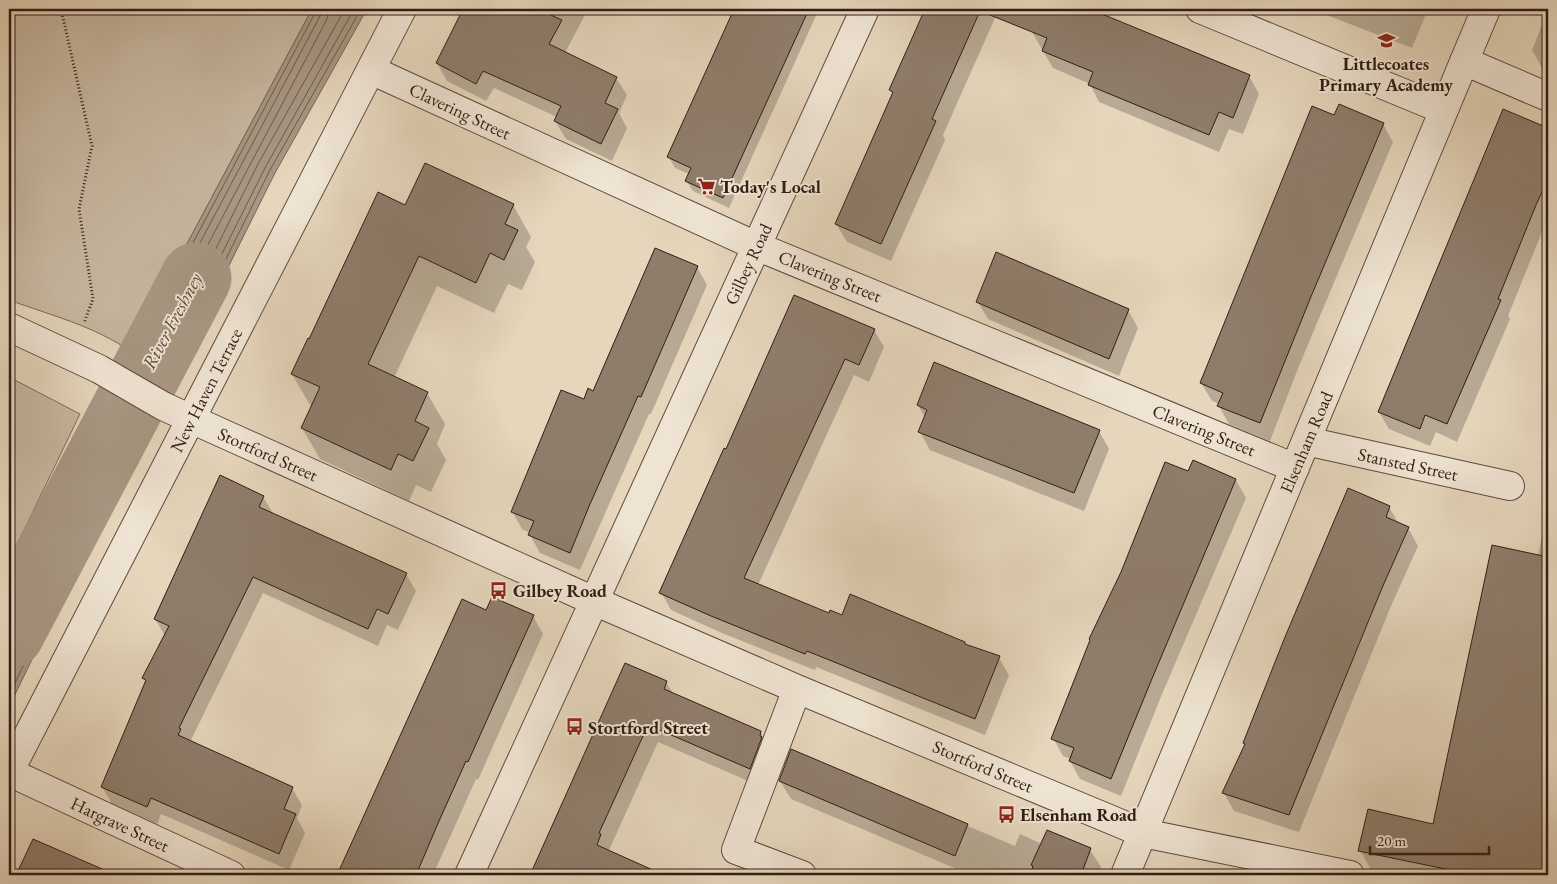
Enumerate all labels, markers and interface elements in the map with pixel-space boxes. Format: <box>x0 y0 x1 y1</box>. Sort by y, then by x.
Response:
school or university icon: Littlecoates Primary Academy <box>1376 30 1396 50</box>
place label: Littlecoates Primary Academy <box>1319 52 1453 96</box>
street label: Clavering Street <box>406 77 515 145</box>
place label: Today's Local <box>720 175 821 198</box>
supermarket icon: Today's Local <box>696 176 716 196</box>
street label: Gilbey Road <box>719 219 777 308</box>
street label: Clavering Street <box>775 245 885 307</box>
water label: River Freshney <box>136 268 208 374</box>
street label: New Haven Terrace <box>165 324 247 456</box>
street label: Elsenham Road <box>1274 387 1338 496</box>
street label: Clavering Street <box>1149 399 1259 461</box>
street label: Stortford Street <box>214 422 322 486</box>
street label: Stansted Street <box>1356 442 1460 486</box>
place label: Gilbey Road <box>513 579 607 602</box>
bus stop icon: Gilbey Road <box>489 580 509 600</box>
place label: Stortford Street <box>588 716 708 739</box>
bus stop icon: Stortford Street <box>564 717 584 737</box>
street label: Stortford Street <box>929 735 1037 798</box>
street label: Hargrave Street <box>67 791 173 857</box>
place label: Elsenham Road <box>1020 803 1137 826</box>
bus stop icon: Elsenham Road <box>996 804 1016 824</box>
scale bar <box>1370 824 1488 856</box>
text: 20 m <box>1377 831 1406 850</box>

